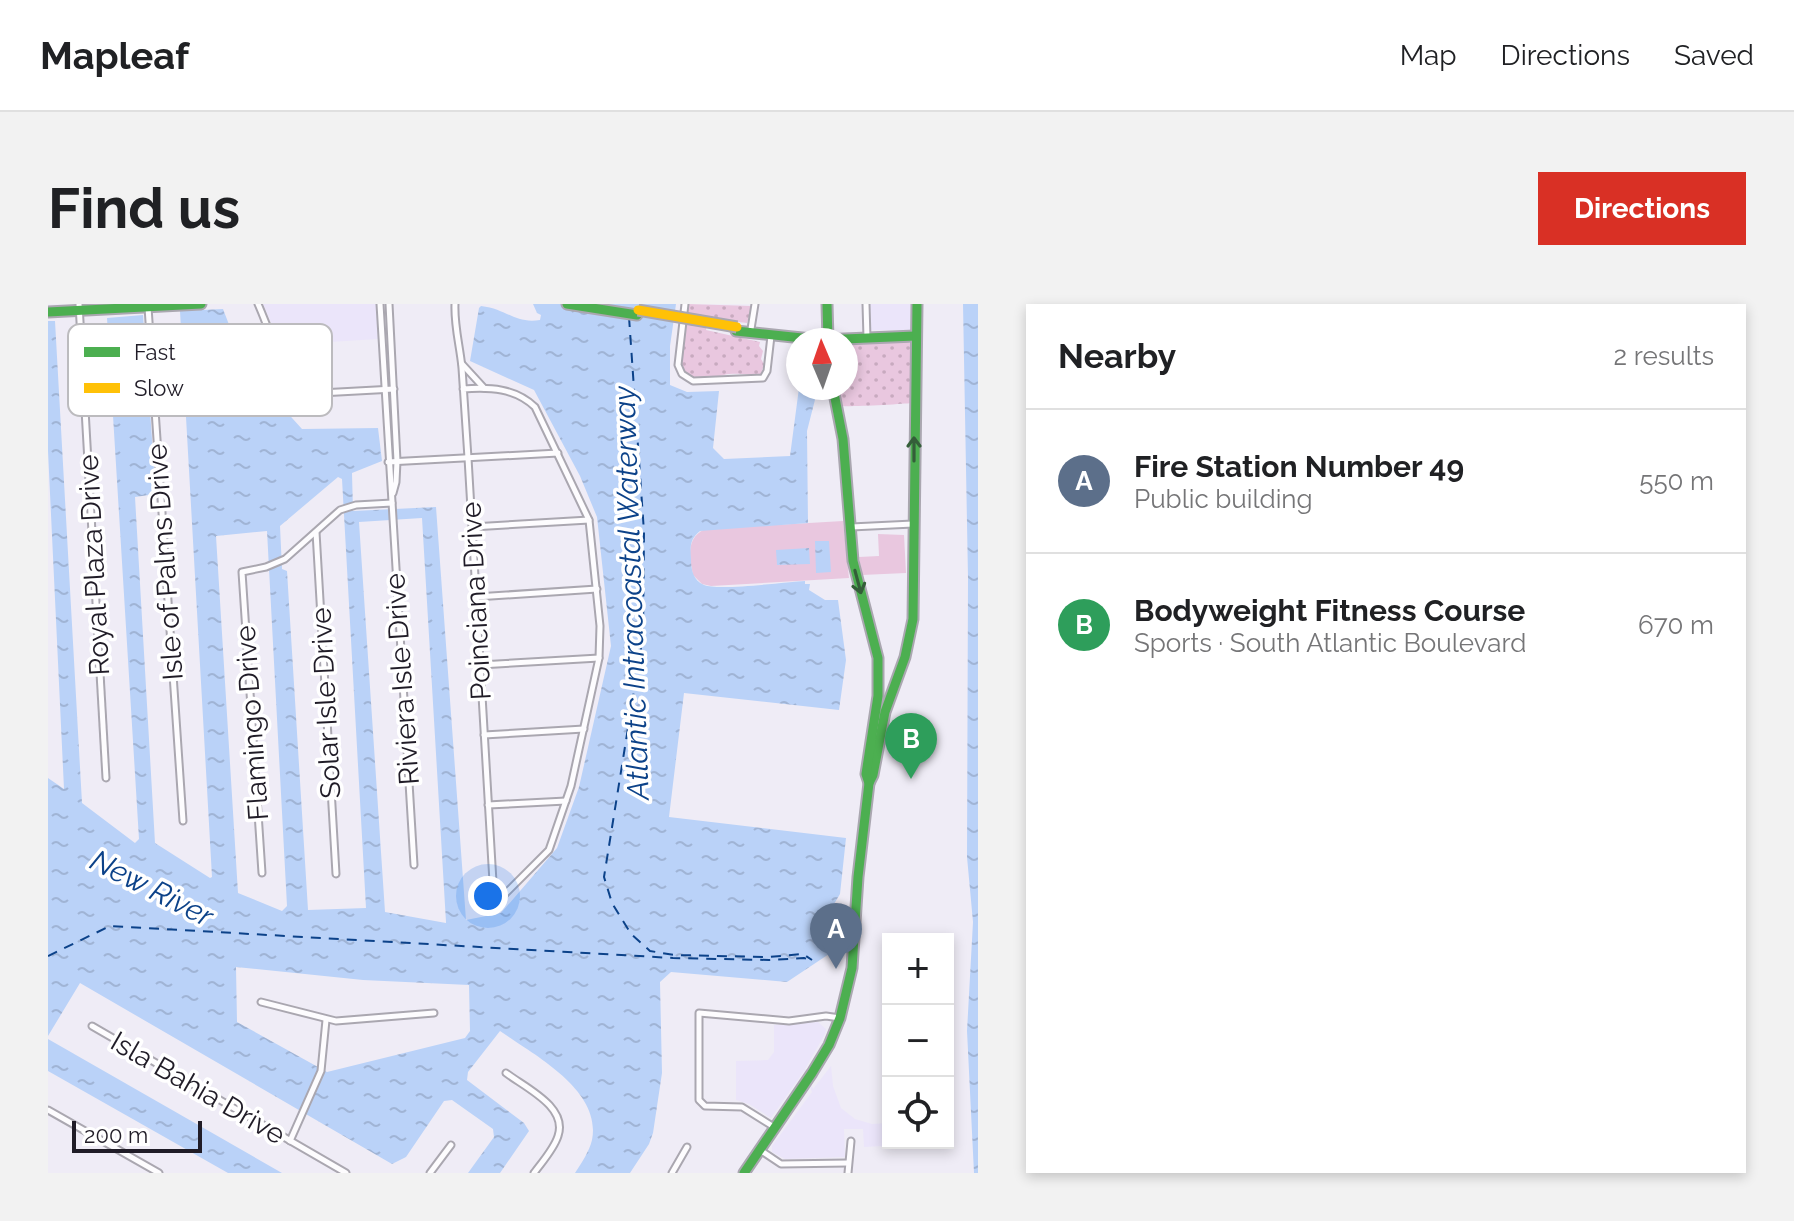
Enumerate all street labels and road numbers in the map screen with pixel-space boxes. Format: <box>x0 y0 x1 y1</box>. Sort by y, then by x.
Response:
street label: Isle of Palms Drive <box>140 443 190 681</box>
street label: Royal Plaza Drive <box>72 454 116 676</box>
street label: Poinciana Drive <box>454 501 498 701</box>
street label: Riviera Isle Drive <box>378 572 426 786</box>
street label: Solar Isle Drive <box>305 607 347 799</box>
street label: Flamingo Drive <box>229 624 275 822</box>
street label: Isla Bahia Drive <box>105 1025 291 1151</box>

